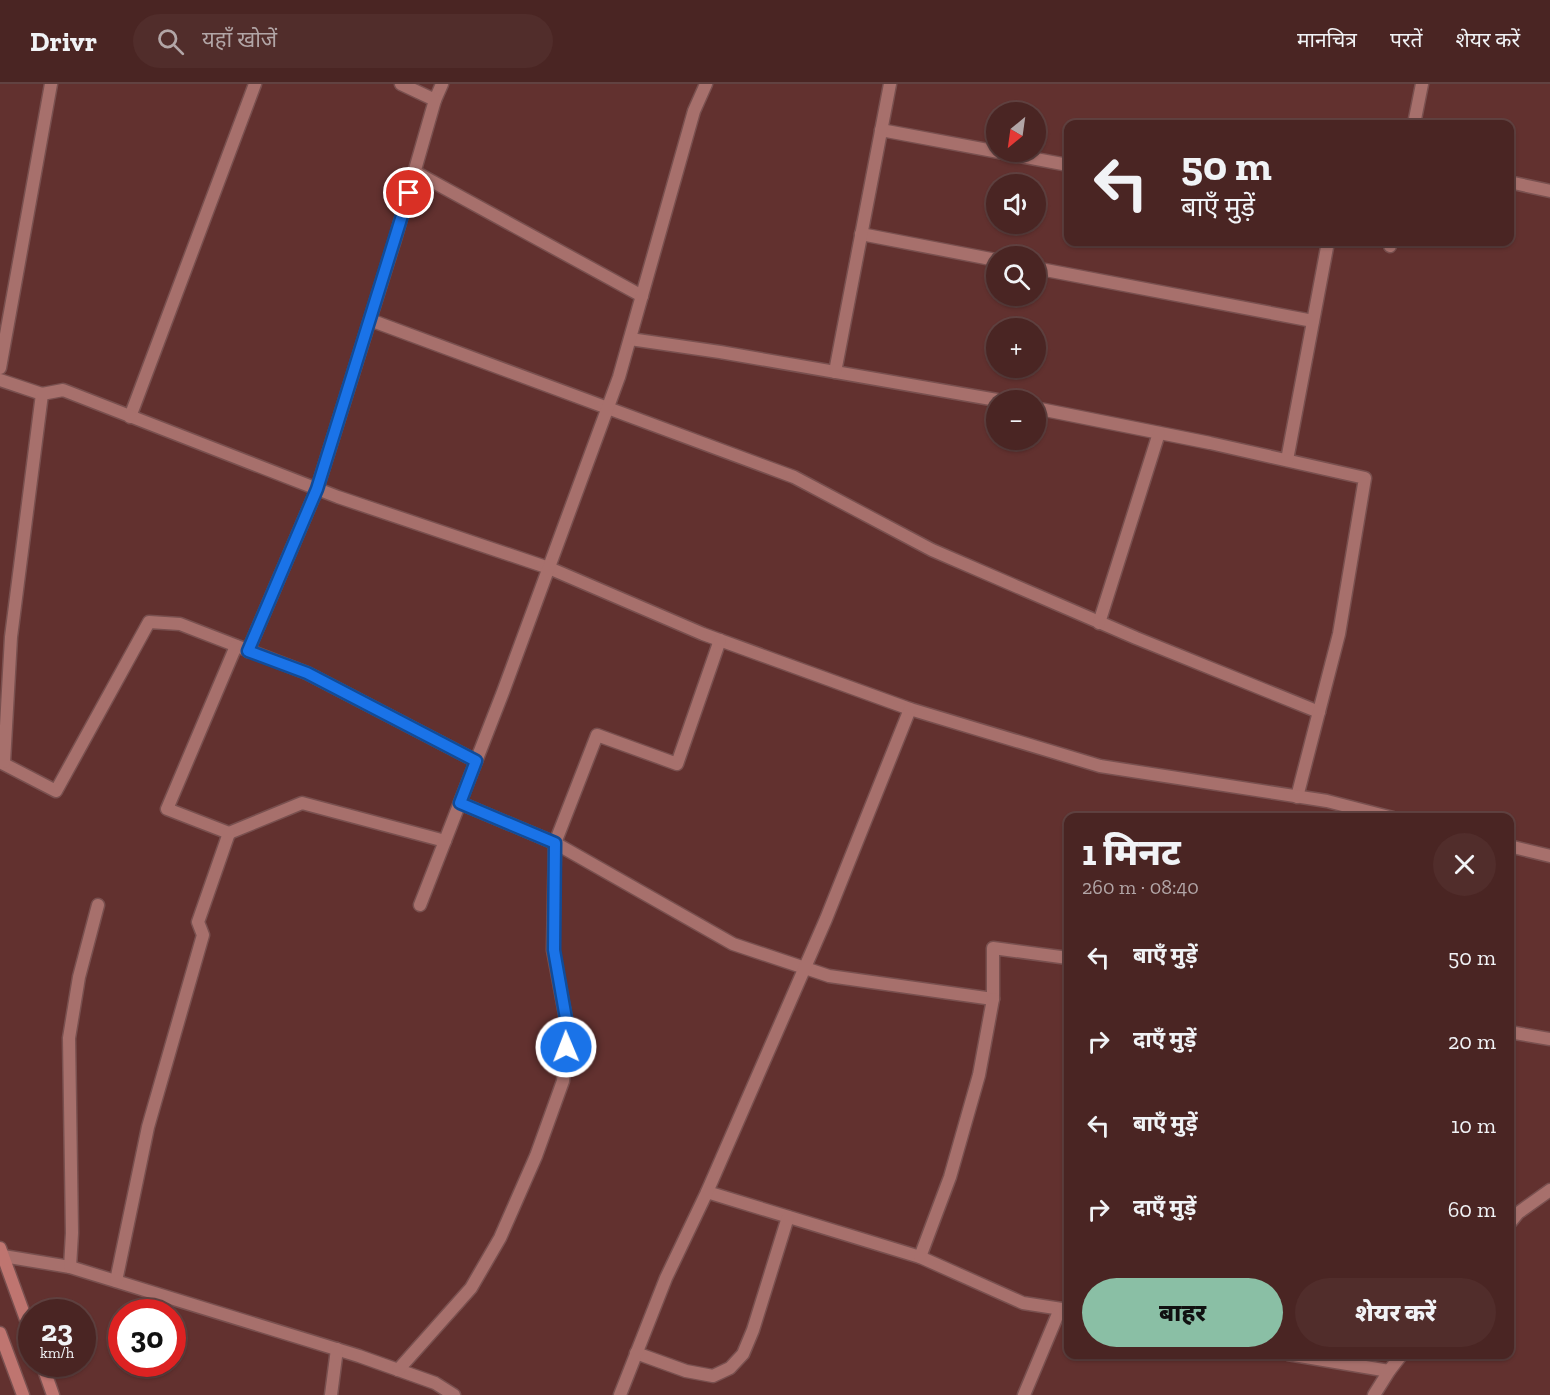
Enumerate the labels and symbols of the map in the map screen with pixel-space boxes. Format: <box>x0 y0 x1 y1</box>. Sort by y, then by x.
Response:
north arrow <box>986 102 1046 162</box>
pin <box>383 167 434 218</box>
position arrow <box>534 1015 598 1079</box>
speed limit sign: 30 <box>108 1299 186 1377</box>

